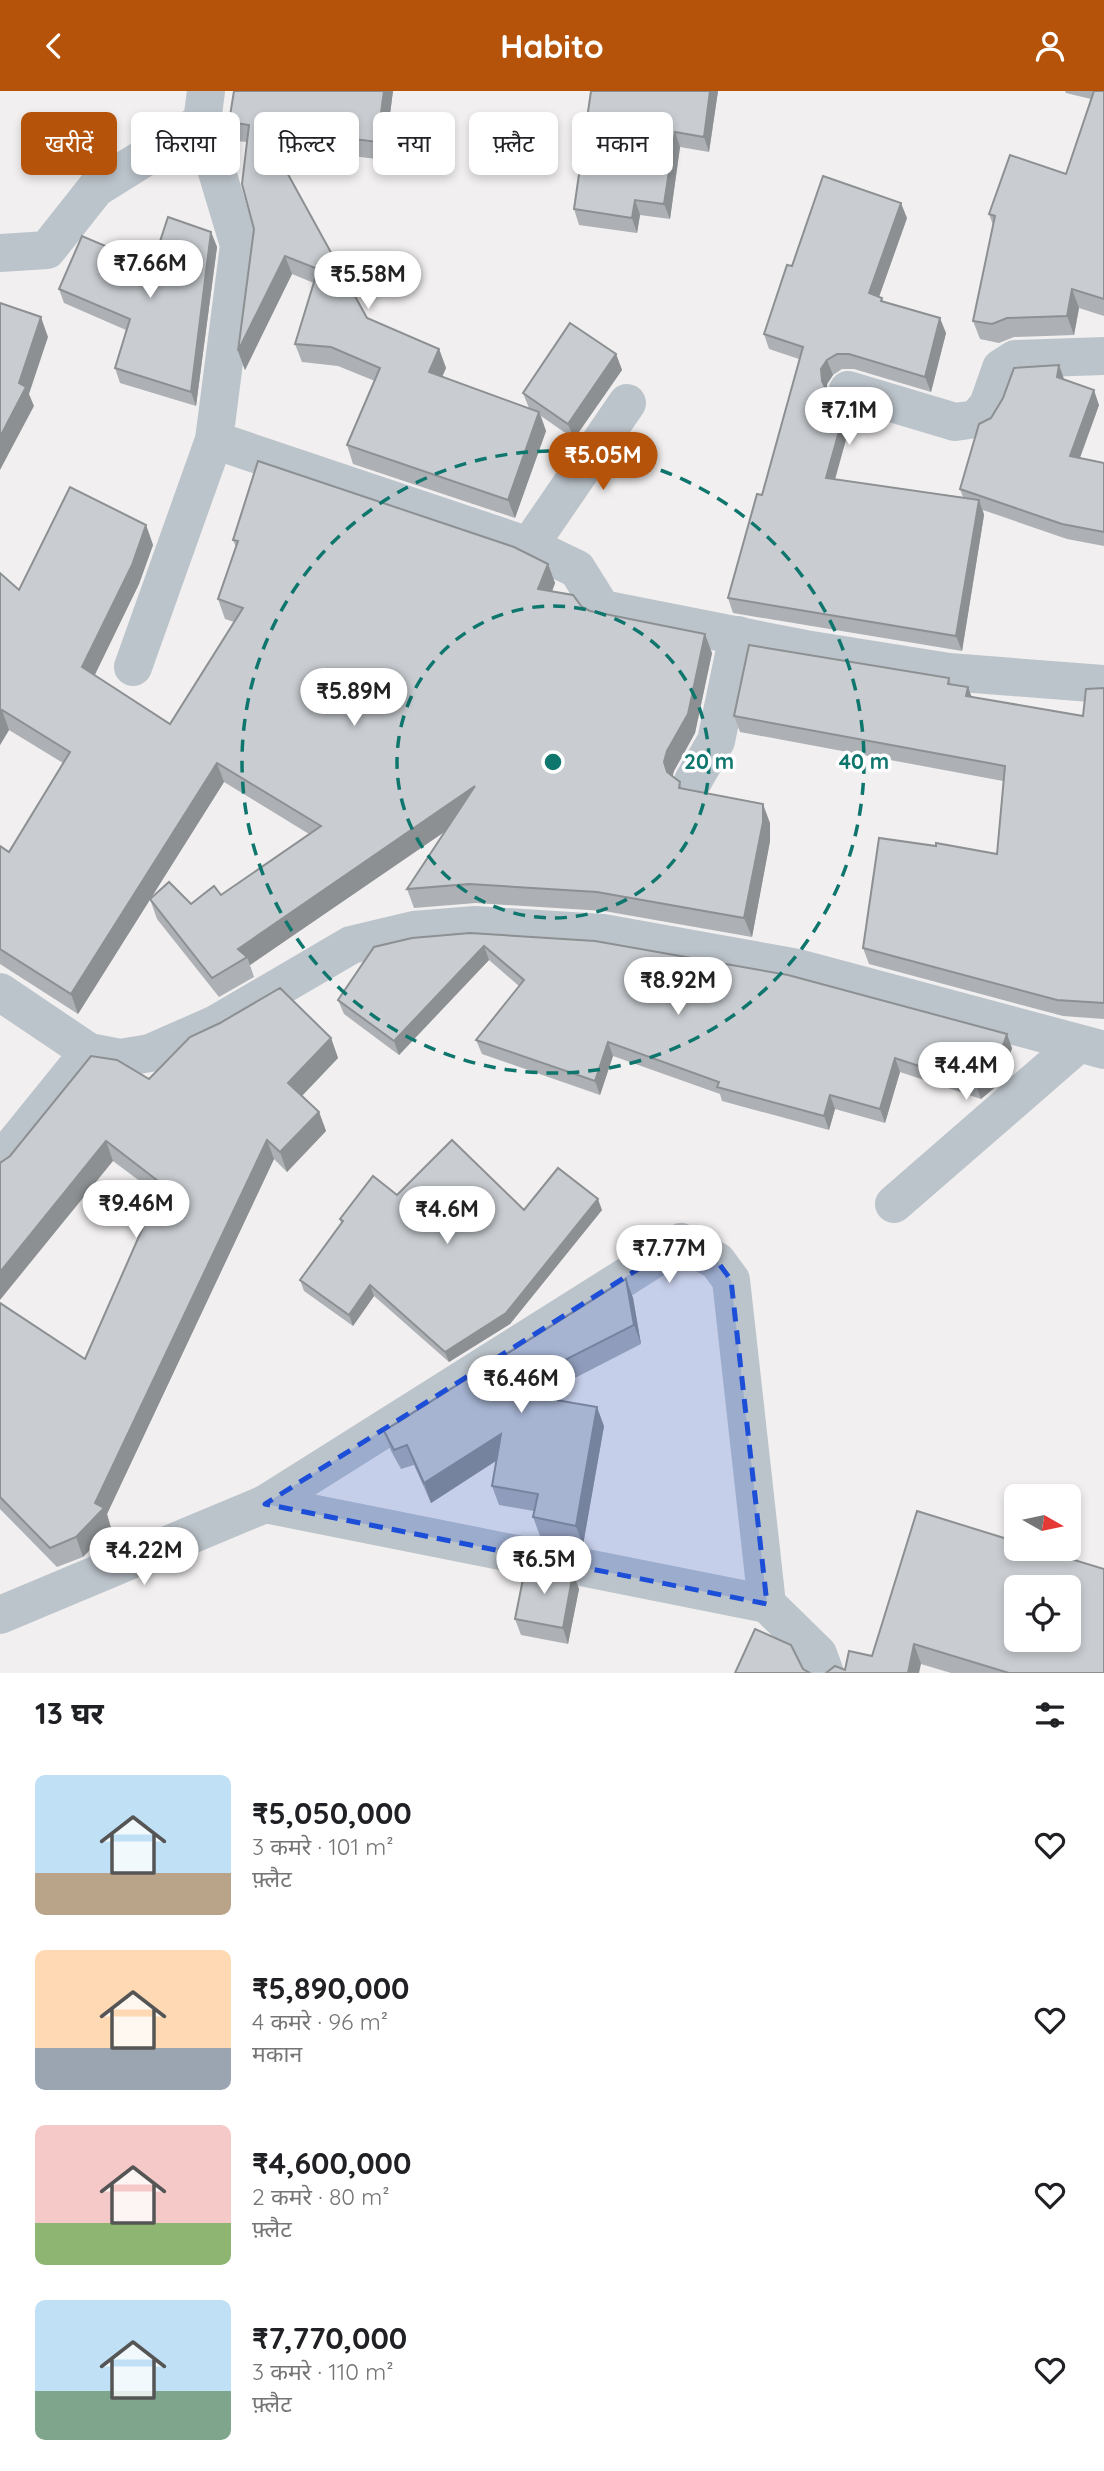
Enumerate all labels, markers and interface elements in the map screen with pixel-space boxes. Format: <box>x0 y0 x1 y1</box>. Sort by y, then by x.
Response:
text: Habito <box>500 26 604 66</box>
icon: back <box>35 27 73 65</box>
icon: person <box>1031 27 1069 65</box>
chip: खरीदें <box>21 112 117 175</box>
chip: किराया <box>131 112 240 175</box>
chip: फ़िल्टर <box>254 112 359 175</box>
chip: नया <box>373 112 455 175</box>
chip: फ़्लैट <box>469 112 558 175</box>
chip: मकान <box>572 112 673 175</box>
pin: ₹7.66M <box>93 241 207 300</box>
text: ₹7.66M <box>113 248 187 277</box>
pin: ₹5.58M <box>311 251 425 311</box>
text: ₹5.58M <box>330 259 406 288</box>
pin: ₹7.1M <box>800 387 898 447</box>
text: ₹7.1M <box>821 395 877 424</box>
pin: ₹5.05M <box>546 433 660 492</box>
text: ₹5.05M <box>565 440 641 469</box>
pin: ₹5.89M <box>297 669 411 728</box>
text: ₹5.89M <box>316 676 392 705</box>
text: 20 m <box>684 748 734 774</box>
text: 40 m <box>839 748 889 774</box>
centre of rings <box>541 750 565 774</box>
pin: ₹8.92M <box>621 957 735 1017</box>
text: ₹8.92M <box>640 965 716 994</box>
pin: ₹4.4M <box>917 1042 1015 1102</box>
text: ₹4.4M <box>934 1050 998 1079</box>
pin: ₹9.46M <box>79 1181 193 1240</box>
pin: ₹4.6M <box>398 1187 496 1246</box>
text: ₹9.46M <box>99 1188 173 1217</box>
text: ₹4.6M <box>415 1194 479 1223</box>
pin: ₹7.77M <box>612 1225 726 1285</box>
text: ₹7.77M <box>632 1233 706 1262</box>
pin: ₹6.46M <box>464 1355 578 1415</box>
text: ₹6.46M <box>483 1363 559 1392</box>
north arrow <box>1004 1484 1082 1561</box>
map controls <box>1004 1484 1081 1652</box>
pin: ₹4.22M <box>87 1527 201 1587</box>
text: ₹4.22M <box>106 1535 182 1564</box>
pin: ₹6.5M <box>495 1537 593 1596</box>
text: ₹6.5M <box>512 1544 576 1573</box>
button: locate <box>1004 1575 1081 1652</box>
text: 13 घर <box>35 1694 104 1732</box>
icon: filters <box>1031 1696 1069 1734</box>
text: ₹5,050,000 <box>252 1794 412 1832</box>
icon: home <box>91 1803 175 1887</box>
icon: heart <box>1031 1826 1069 1864</box>
text: 3 कमरे · 101 m² <box>252 1832 393 1861</box>
text: फ़्लैट <box>252 1864 292 1893</box>
text: ₹5,890,000 <box>252 1969 410 2007</box>
icon: home <box>91 1978 175 2062</box>
icon: heart <box>1031 2001 1069 2039</box>
text: 4 कमरे · 96 m² <box>252 2007 388 2036</box>
text: मकान <box>252 2039 302 2068</box>
text: ₹4,600,000 <box>252 2144 411 2182</box>
icon: home <box>91 2153 175 2237</box>
icon: heart <box>1031 2176 1069 2214</box>
text: 2 कमरे · 80 m² <box>252 2182 390 2211</box>
text: फ़्लैट <box>252 2214 292 2243</box>
text: ₹7,770,000 <box>252 2319 407 2357</box>
icon: home <box>91 2328 175 2412</box>
icon: heart <box>1031 2351 1069 2389</box>
text: 3 कमरे · 110 m² <box>252 2357 393 2386</box>
text: फ़्लैट <box>252 2389 292 2418</box>

